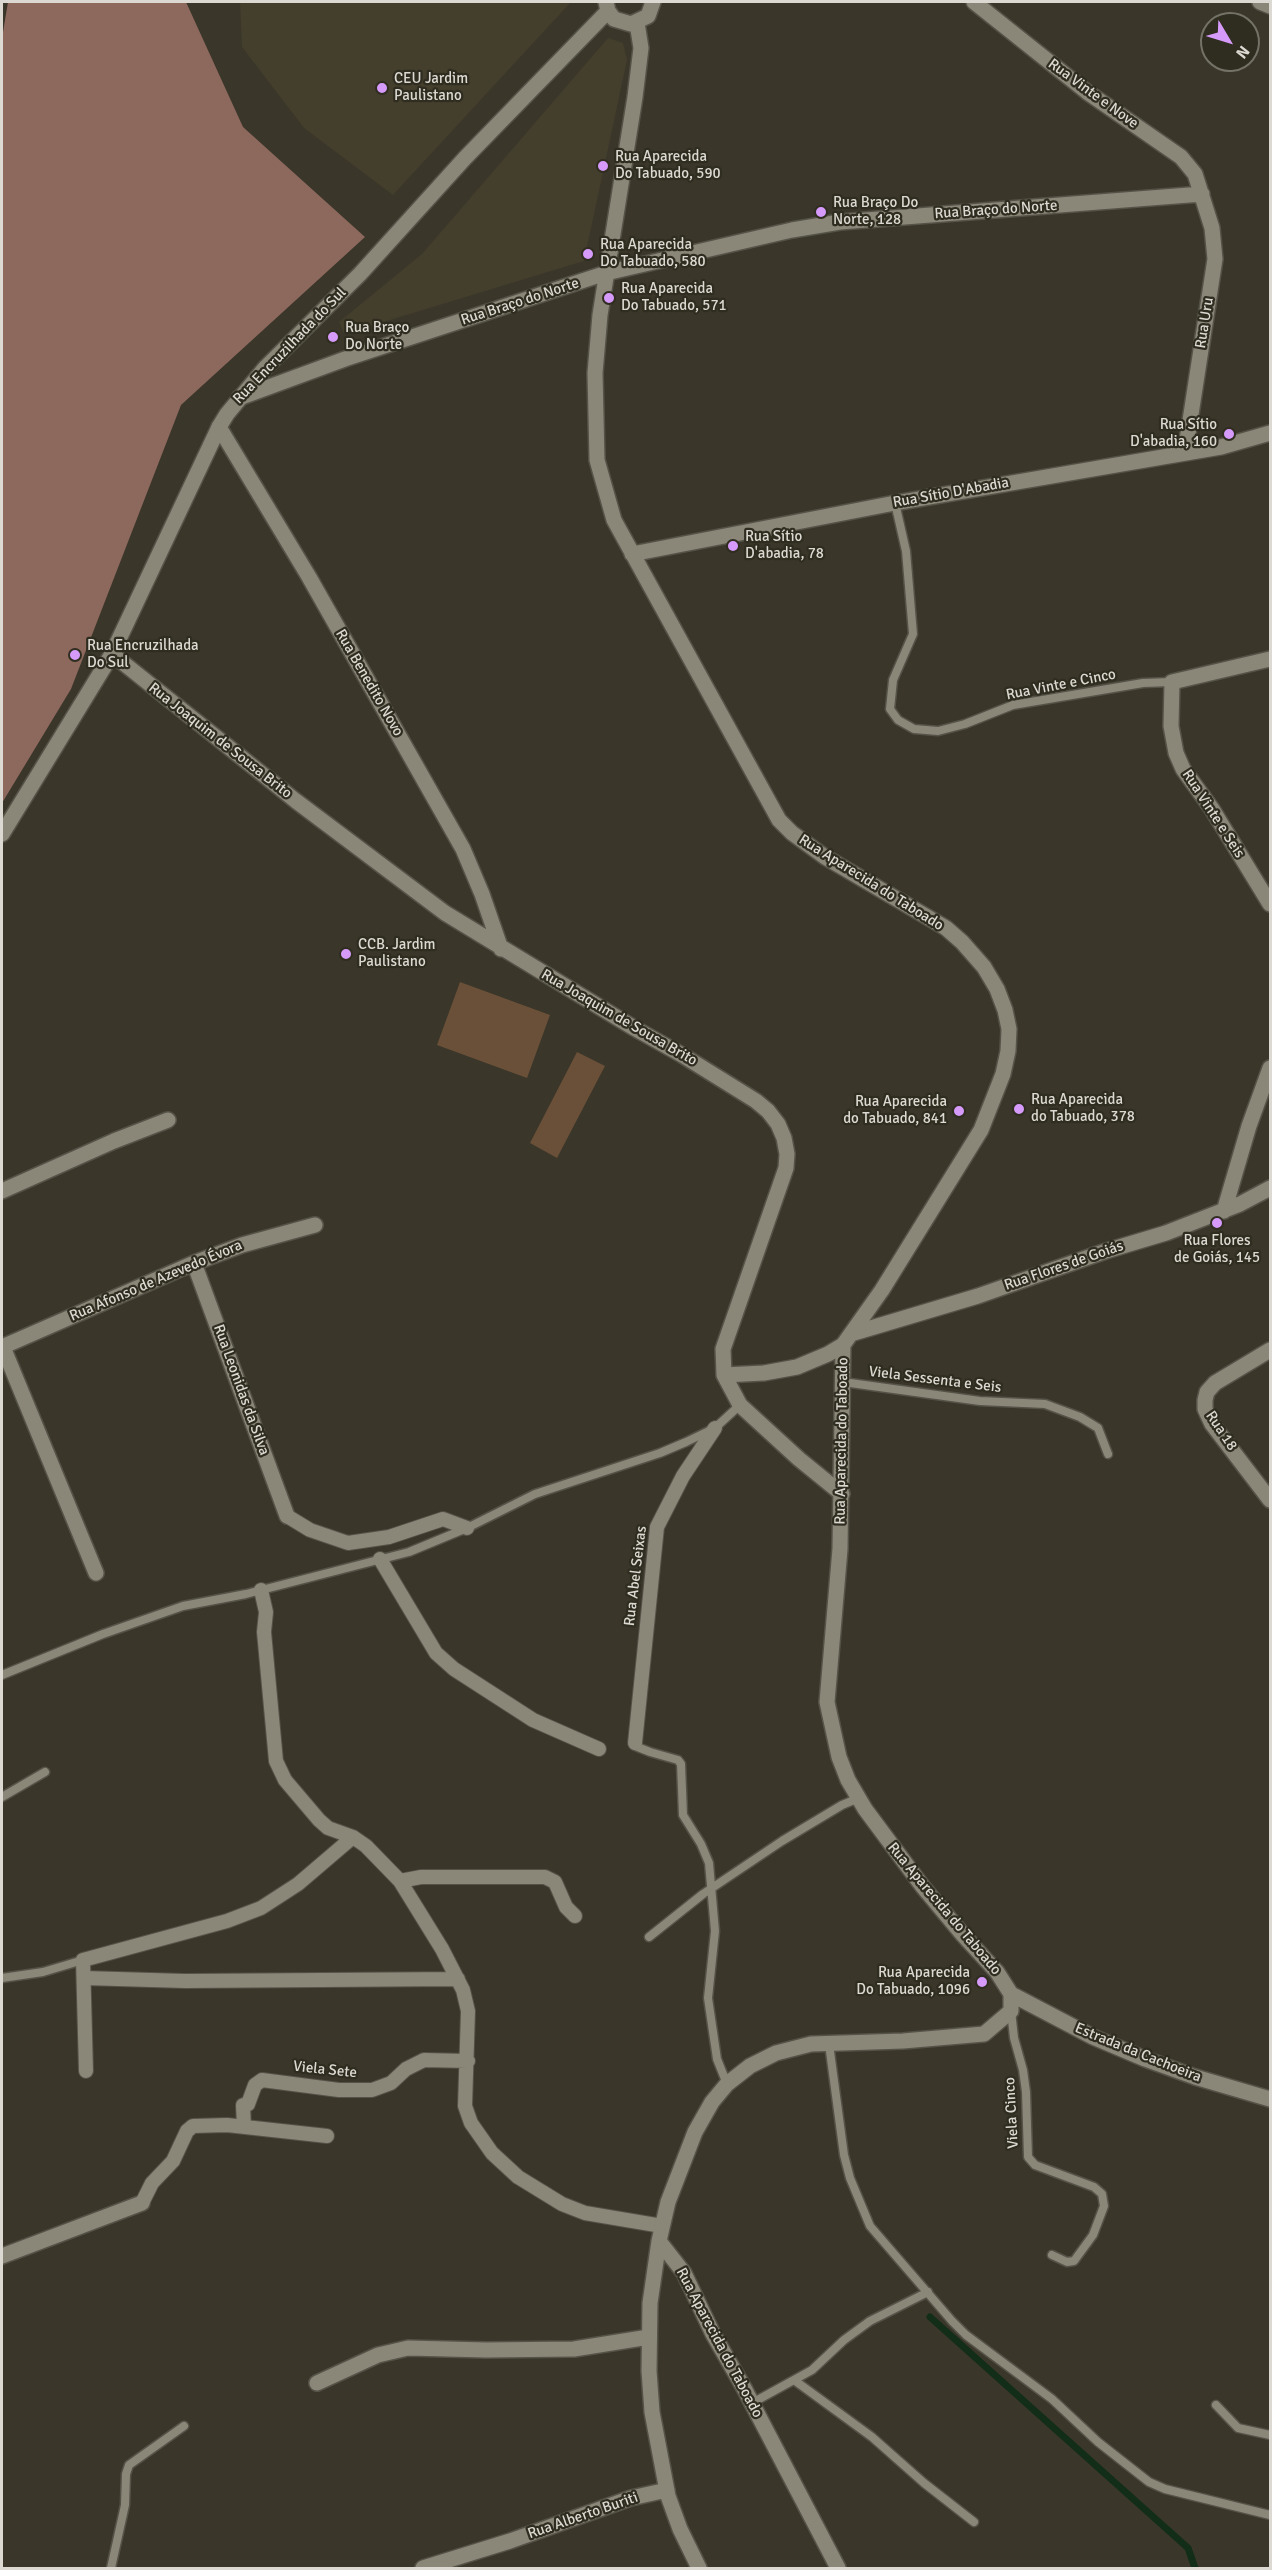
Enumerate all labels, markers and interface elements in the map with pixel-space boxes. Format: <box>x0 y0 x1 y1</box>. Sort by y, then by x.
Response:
north arrow <box>1200 12 1260 72</box>
text: N <box>1231 41 1254 62</box>
street label: Rua Vinte e Nove <box>1044 55 1142 133</box>
place label: CEU Jardim Paulistano <box>394 70 468 105</box>
marker: CEU Jardim Paulistano <box>375 81 389 95</box>
place label: Rua Aparecida Do Tabuado, 590 <box>615 148 721 183</box>
marker: Rua Aparecida Do Tabuado, 590 <box>596 159 610 173</box>
place label: Rua Braço Do Norte, 128 <box>833 194 918 229</box>
street label: Rua Braço do Norte <box>934 197 1058 223</box>
marker: Rua Braço Do Norte, 128 <box>814 205 828 219</box>
place label: Rua Aparecida Do Tabuado, 580 <box>600 236 706 271</box>
marker: Rua Aparecida Do Tabuado, 580 <box>581 247 595 261</box>
street label: Rua Braço do Norte <box>459 274 581 330</box>
place label: Rua Aparecida Do Tabuado, 571 <box>621 280 727 315</box>
street label: Rua Encruzilhada do Sul <box>230 284 350 408</box>
marker: Rua Aparecida Do Tabuado, 571 <box>602 291 616 305</box>
street label: Rua Uru <box>1192 296 1218 350</box>
place label: Rua Braço Do Norte <box>345 319 409 354</box>
marker: Rua Braço Do Norte <box>326 330 340 344</box>
place label: Rua Sítio D'abadia, 160 <box>1130 416 1217 451</box>
marker: Rua Sítio D'abadia, 160 <box>1222 427 1236 441</box>
street label: Rua Sítio D'Abadia <box>892 474 1010 512</box>
place label: Rua Sítio D'abadia, 78 <box>745 528 824 563</box>
marker: Rua Sítio D'abadia, 78 <box>726 539 740 553</box>
street label: Rua Benedito Novo <box>331 626 407 740</box>
place label: Rua Encruzilhada Do Sul <box>87 637 199 672</box>
marker: Rua Encruzilhada Do Sul <box>68 648 82 662</box>
street label: Rua Vinte e Cinco <box>1005 666 1117 704</box>
street label: Rua Joaquim de Sousa Brito <box>145 679 295 803</box>
street label: Rua Vinte e Seis <box>1178 766 1248 862</box>
street label: Rua Aparecida do Taboado <box>795 831 947 935</box>
place label: CCB. Jardim Paulistano <box>358 936 436 971</box>
marker: CCB. Jardim Paulistano <box>339 947 353 961</box>
street label: Rua Joaquim de Sousa Brito <box>538 966 700 1070</box>
place label: Rua Aparecida do Tabuado, 378 <box>1031 1091 1135 1126</box>
place label: Rua Aparecida do Tabuado, 841 <box>843 1093 947 1128</box>
marker: Rua Aparecida do Tabuado, 378 <box>1012 1102 1026 1116</box>
marker: Rua Aparecida do Tabuado, 841 <box>952 1104 966 1118</box>
marker: Rua Flores de Goiás, 145 <box>1210 1216 1224 1230</box>
place label: Rua Flores de Goiás, 145 <box>1174 1232 1260 1267</box>
street label: Rua Afonso de Azevedo Évora <box>67 1236 245 1326</box>
street label: Rua Flores de Goiás <box>1002 1237 1126 1295</box>
street label: Rua Leonidas da Silva <box>209 1322 273 1458</box>
street label: Rua Aparecida do Taboado <box>832 1357 852 1525</box>
street label: Viela Sessenta e Seis <box>868 1363 1002 1397</box>
street label: Rua 18 <box>1201 1408 1241 1454</box>
street label: Rua Abel Seixas <box>621 1525 651 1627</box>
street label: Rua Aparecida do Taboado <box>883 1839 1005 1979</box>
place label: Rua Aparecida Do Tabuado, 1096 <box>856 1964 970 1999</box>
marker: Rua Aparecida Do Tabuado, 1096 <box>975 1975 989 1989</box>
street label: Estrada da Cachoeira <box>1072 2019 1204 2087</box>
street label: Viela Sete <box>292 2058 358 2082</box>
street label: Viela Cinco <box>1001 2077 1023 2149</box>
street label: Rua Aparecida do Taboado <box>672 2265 766 2421</box>
street label: Rua Alberto Buriti <box>526 2489 640 2543</box>

